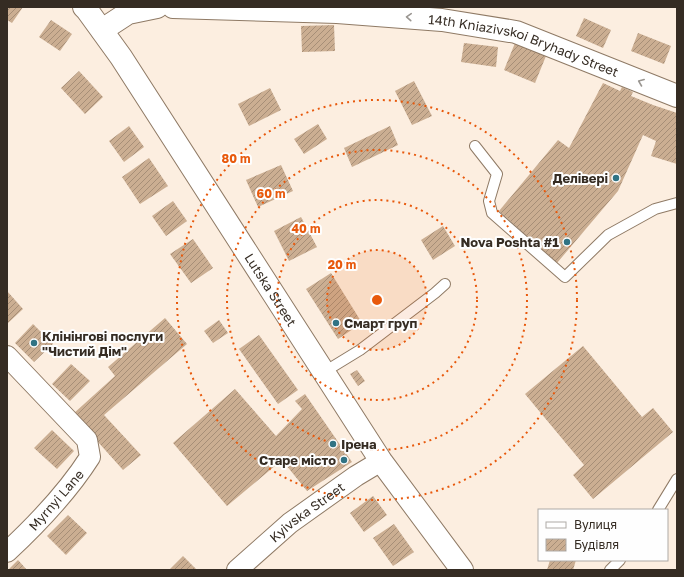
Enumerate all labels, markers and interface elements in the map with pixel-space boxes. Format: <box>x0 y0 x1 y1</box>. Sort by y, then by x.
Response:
street label: 14th Kniazivskoi Bryhady Street <box>428 11 621 80</box>
one-way arrow <box>406 13 412 22</box>
one-way arrow <box>637 78 644 86</box>
text: 80 m <box>222 151 250 166</box>
place label: Делівері <box>553 170 608 186</box>
marker: Делівері <box>611 173 621 183</box>
text: 60 m <box>257 186 285 201</box>
text: 40 m <box>292 221 320 236</box>
place label: Nova Poshta #1 <box>460 234 559 250</box>
marker: Nova Poshta #1 <box>562 237 572 247</box>
street label: Lutska Street <box>241 250 300 329</box>
text: 20 m <box>328 257 356 272</box>
centre of rings <box>370 293 384 307</box>
place label: Смарт груп <box>344 315 418 331</box>
marker: Смарт груп <box>331 318 341 328</box>
place label: Клінінгові послуги "Чистий Дім" <box>42 328 163 359</box>
marker: Клінінгові послуги "Чистий Дім" <box>29 338 39 348</box>
place label: Ірена <box>341 436 377 452</box>
marker: Ірена <box>328 439 338 449</box>
place label: Старе місто <box>259 452 336 468</box>
marker: Старе місто <box>339 455 349 465</box>
street label: Myrnyi Lane <box>25 466 87 534</box>
street label: Kyivska Street <box>266 479 348 545</box>
legend <box>538 509 668 561</box>
text: Вулиця <box>574 517 617 532</box>
text: Будівля <box>574 537 619 552</box>

